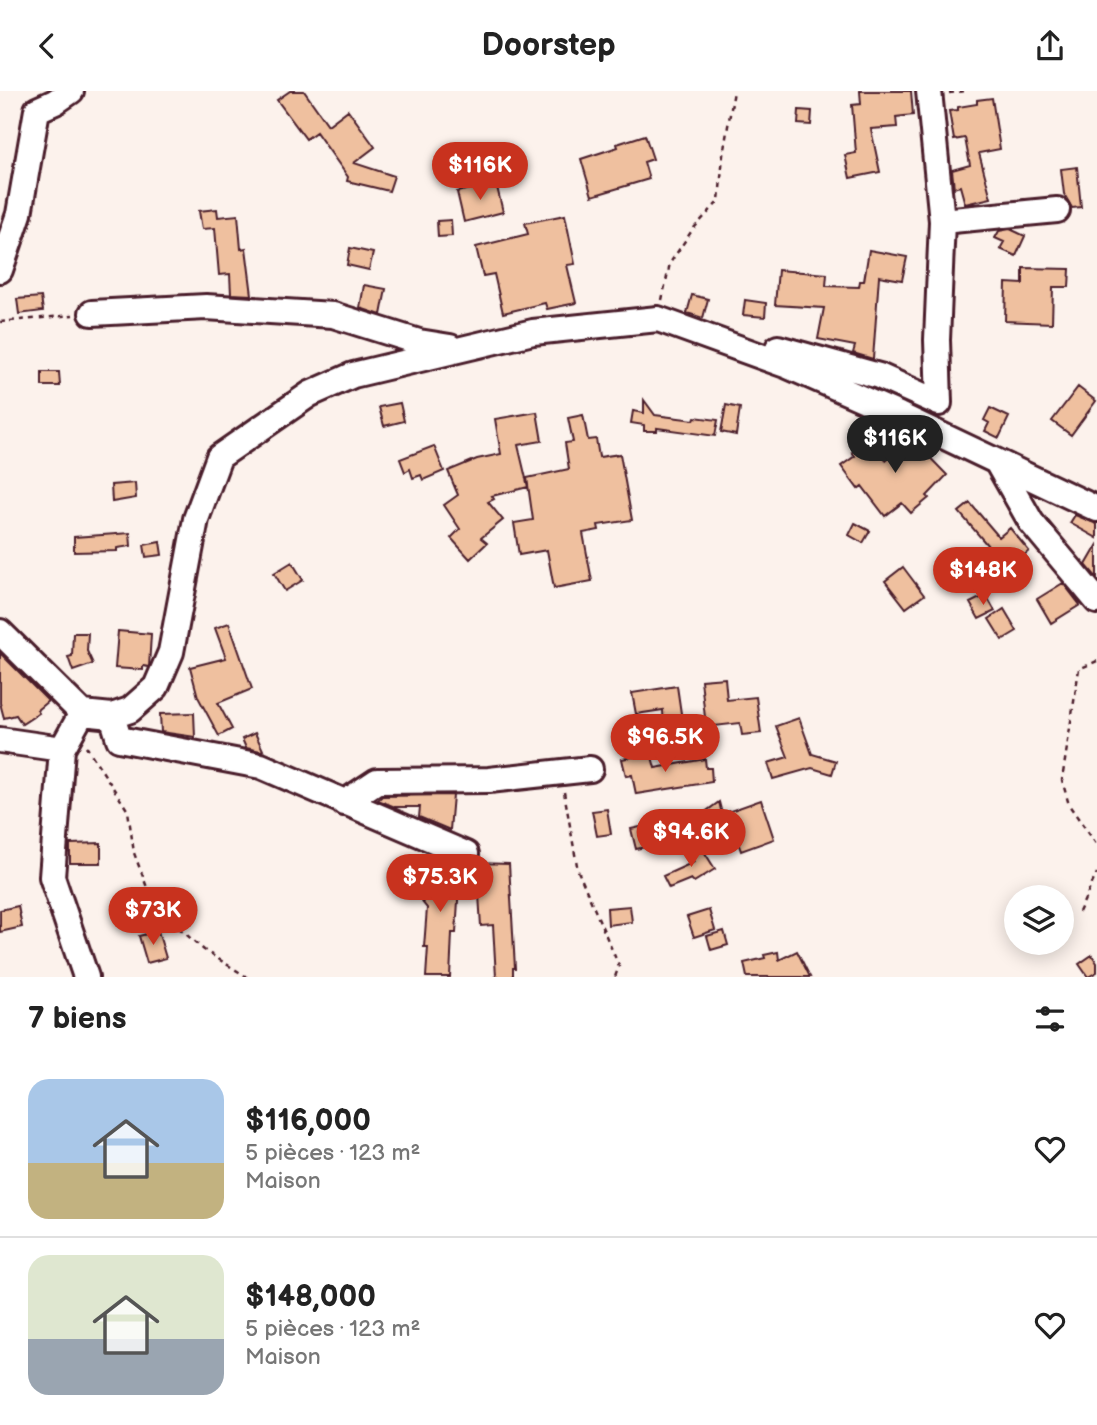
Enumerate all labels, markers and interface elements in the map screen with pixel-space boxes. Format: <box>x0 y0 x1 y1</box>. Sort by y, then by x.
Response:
text: Doorstep <box>481 26 616 65</box>
icon: back <box>28 27 66 65</box>
icon: share <box>1031 27 1069 65</box>
pin: $116K <box>431 143 529 202</box>
text: $116K <box>448 151 512 179</box>
pin: $116K <box>846 415 944 475</box>
text: $116K <box>863 424 927 452</box>
pin: $148K <box>934 547 1032 607</box>
text: $148K <box>949 556 1017 584</box>
pin: $96.5K <box>608 715 722 774</box>
text: $96.5K <box>627 723 703 751</box>
pin: $94.6K <box>634 809 748 869</box>
text: $94.6K <box>653 818 729 846</box>
pin: $75.3K <box>383 855 497 914</box>
text: $75.3K <box>402 863 478 891</box>
map controls <box>1004 885 1074 955</box>
button: layers <box>1004 885 1074 955</box>
pin: $73K <box>112 887 194 947</box>
text: $73K <box>125 896 181 924</box>
icon: filters <box>1031 1000 1069 1038</box>
text: 7 biens <box>28 1001 126 1037</box>
text: $116,000 <box>245 1103 371 1139</box>
icon: home <box>84 1107 168 1191</box>
icon: heart <box>1031 1130 1069 1168</box>
text: 5 pièces · 123 m² <box>245 1139 421 1167</box>
text: Maison <box>245 1167 321 1195</box>
text: $148,000 <box>245 1279 376 1315</box>
icon: home <box>84 1283 168 1367</box>
icon: heart <box>1031 1306 1069 1344</box>
text: 5 pièces · 123 m² <box>245 1315 421 1343</box>
text: Maison <box>245 1343 321 1371</box>

